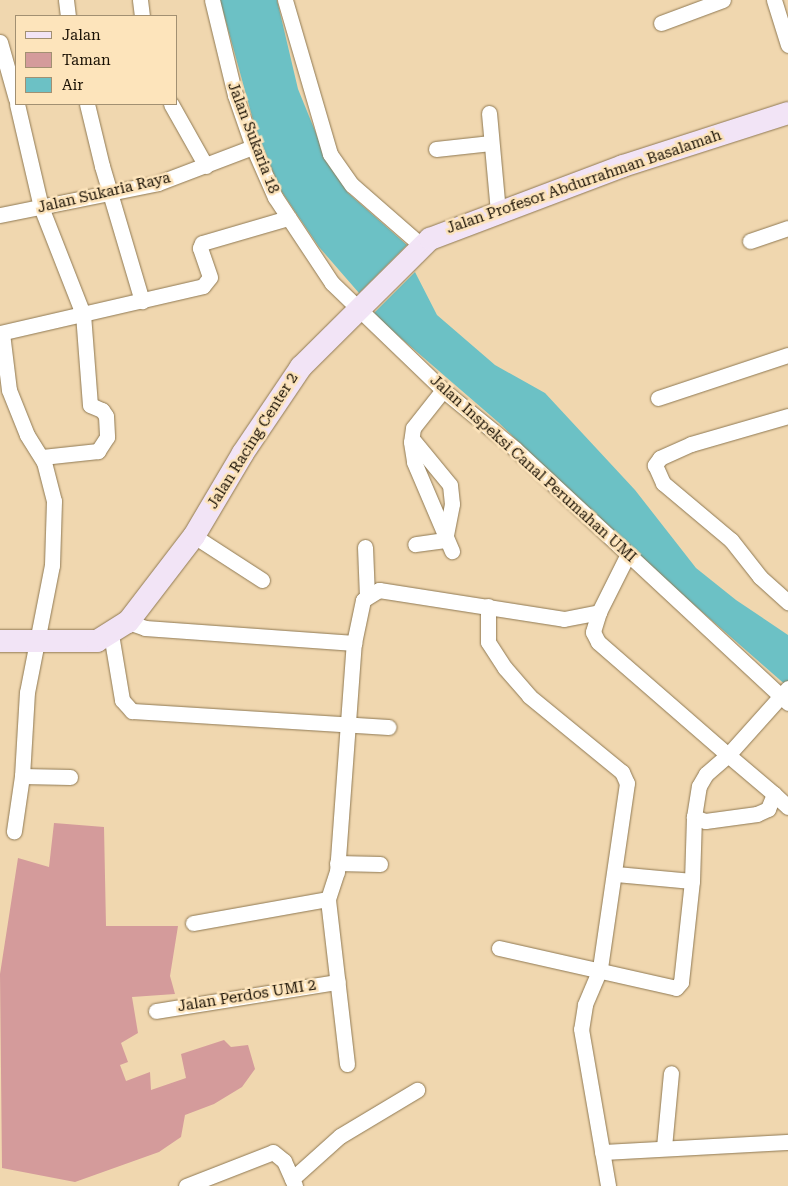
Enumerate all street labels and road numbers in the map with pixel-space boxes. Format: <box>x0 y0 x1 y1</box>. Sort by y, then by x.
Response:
street label: Jalan Sukaria 18 <box>223 80 283 196</box>
street label: Jalan Profesor Abdurrahman Basalamah <box>444 126 724 238</box>
street label: Jalan Sukaria Raya <box>36 169 172 217</box>
street label: Jalan Racing Center 2 <box>204 370 302 512</box>
street label: Jalan Inspeksi Canal Perumahan UMI <box>426 372 640 566</box>
street label: Jalan Perdos UMI 2 <box>176 976 318 1016</box>

